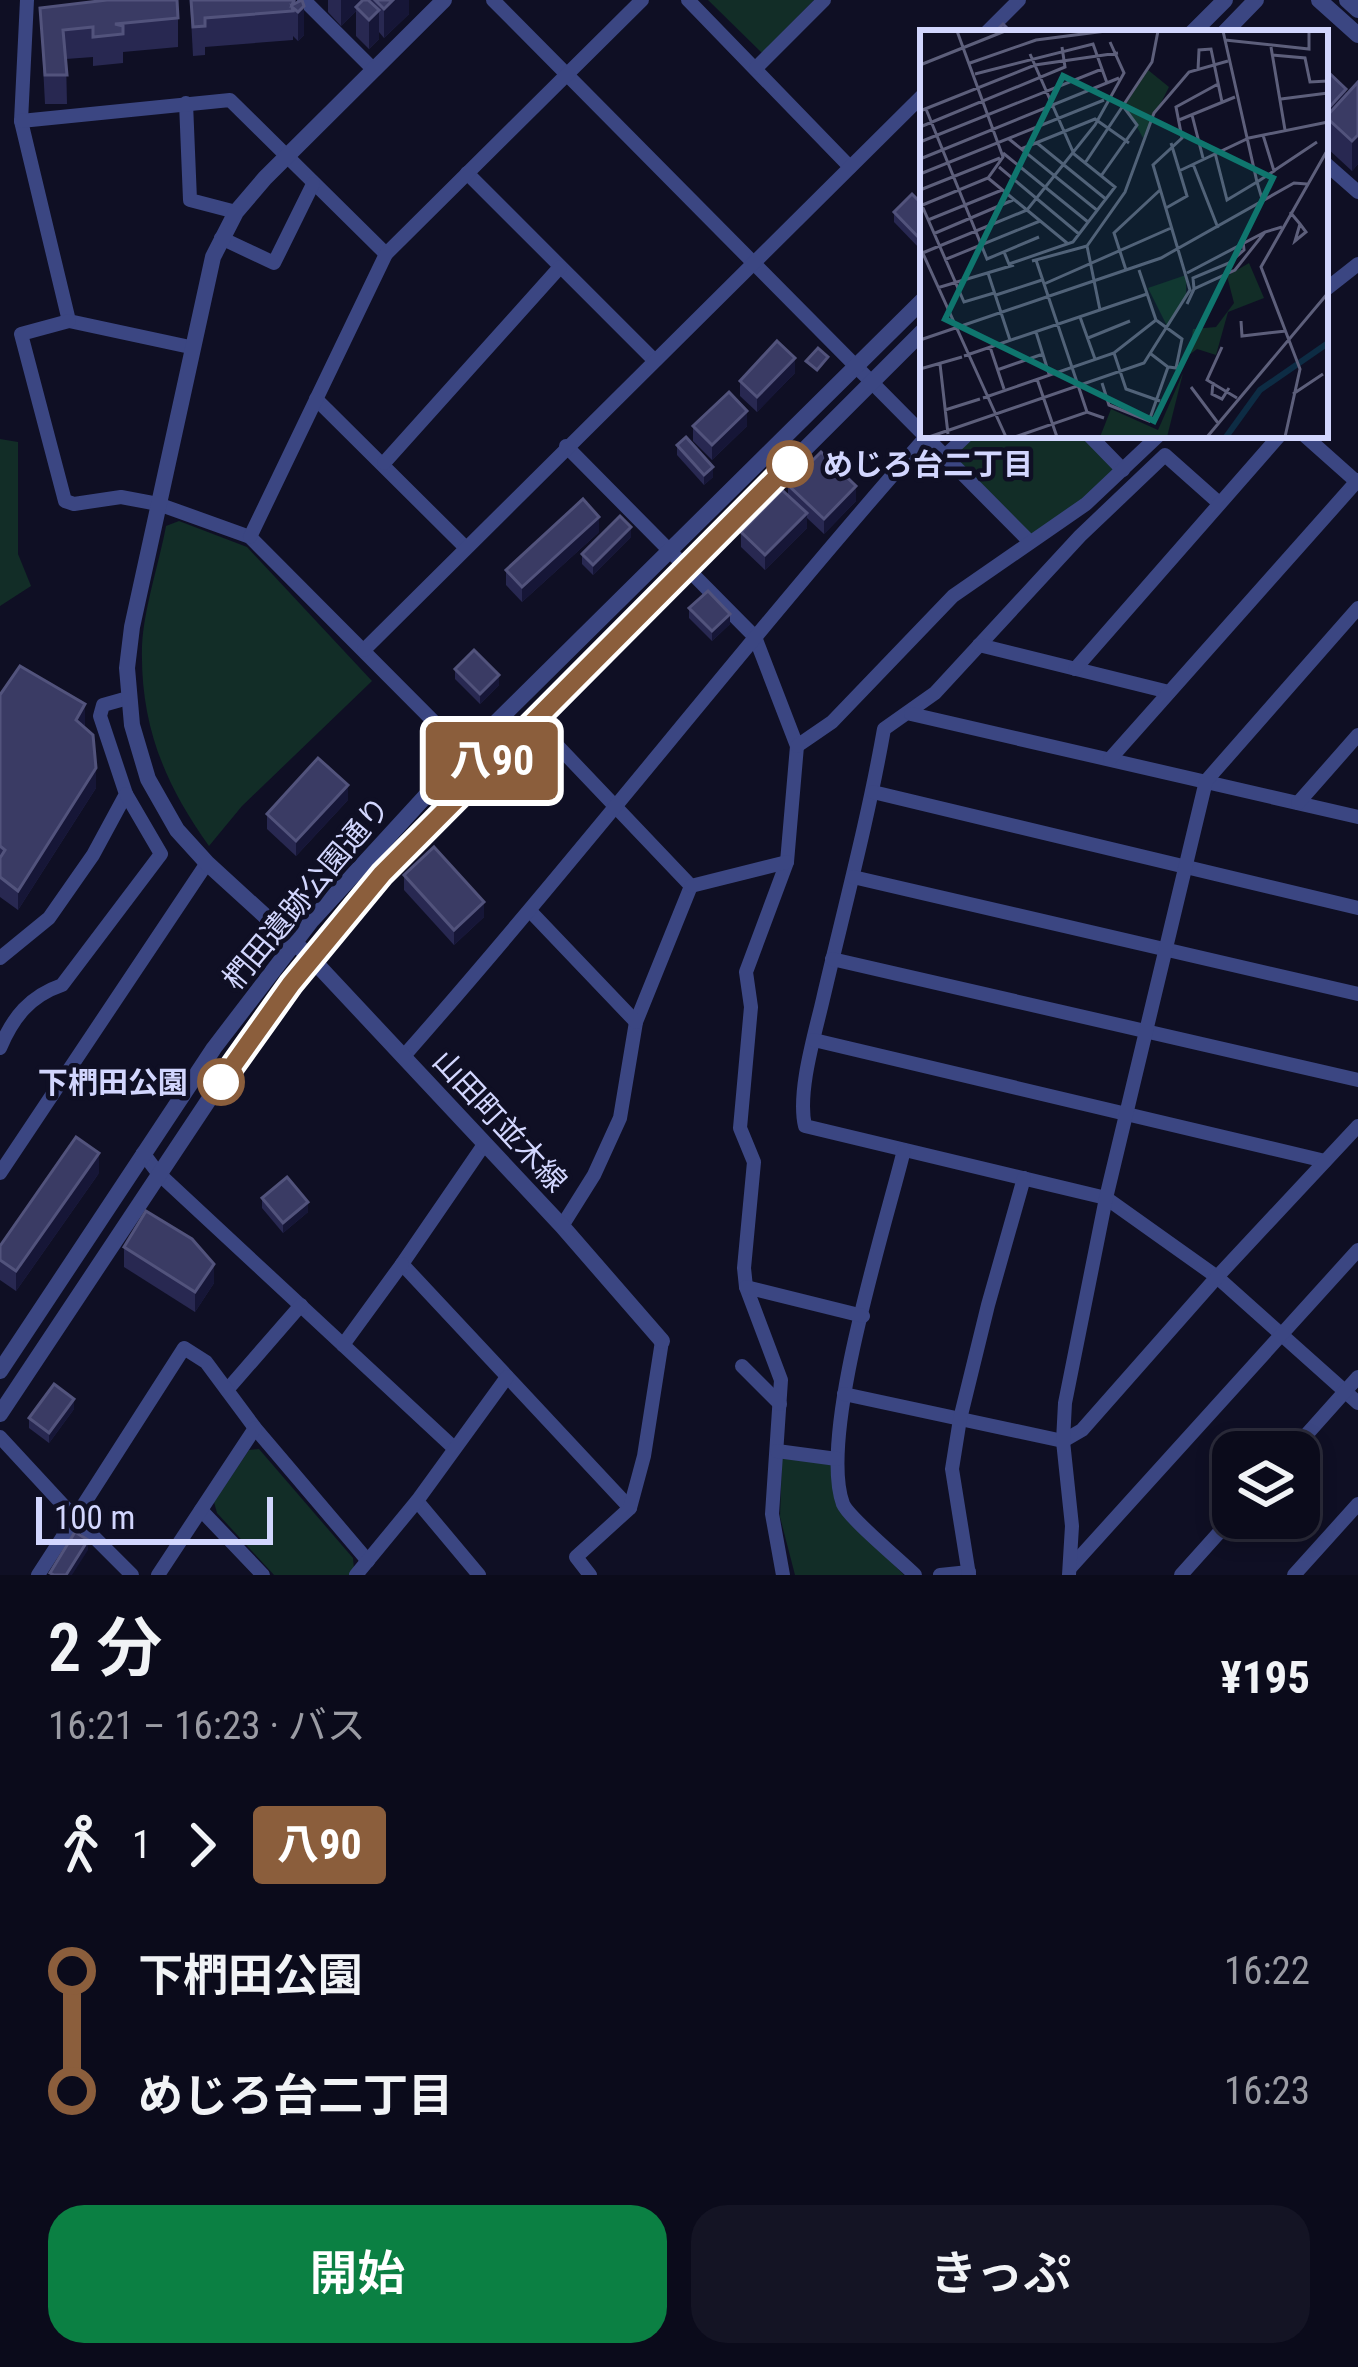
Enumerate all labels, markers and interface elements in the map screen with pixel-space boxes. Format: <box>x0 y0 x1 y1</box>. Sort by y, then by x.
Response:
inset map <box>920 30 1328 438</box>
marker: めじろ台二丁目 <box>768 442 812 486</box>
place label: めじろ台二丁目 <box>823 447 1033 482</box>
line badge: 八90 <box>423 722 561 800</box>
text: 八90 <box>450 736 534 785</box>
street label: 椚田遺跡公園通り <box>215 790 397 996</box>
street label: 山田町並木線 <box>426 1043 574 1199</box>
marker: 下椚田公園 <box>199 1060 243 1104</box>
place label: 下椚田公園 <box>38 1065 188 1100</box>
map controls <box>1212 1431 1320 1539</box>
button: layers <box>1212 1431 1320 1539</box>
scale bar <box>36 1491 273 1544</box>
text: 100 m <box>54 1498 135 1537</box>
text: 2 分 <box>48 1610 162 1687</box>
text: ¥195 <box>1220 1651 1310 1704</box>
text: 16:21 – 16:23 · バス <box>48 1703 366 1749</box>
icon: walk <box>48 1812 114 1878</box>
icon: forward <box>169 1812 235 1878</box>
text: 八90 <box>277 1820 362 1869</box>
text: 1 <box>132 1822 151 1868</box>
text: 16:22 <box>1224 1948 1310 1994</box>
text: 下椚田公園 <box>138 1949 363 2002</box>
text: 16:23 <box>1224 2068 1310 2114</box>
text: めじろ台二丁目 <box>138 2069 453 2122</box>
button: 開始 <box>48 2205 667 2343</box>
button: きっぷ <box>691 2205 1310 2343</box>

